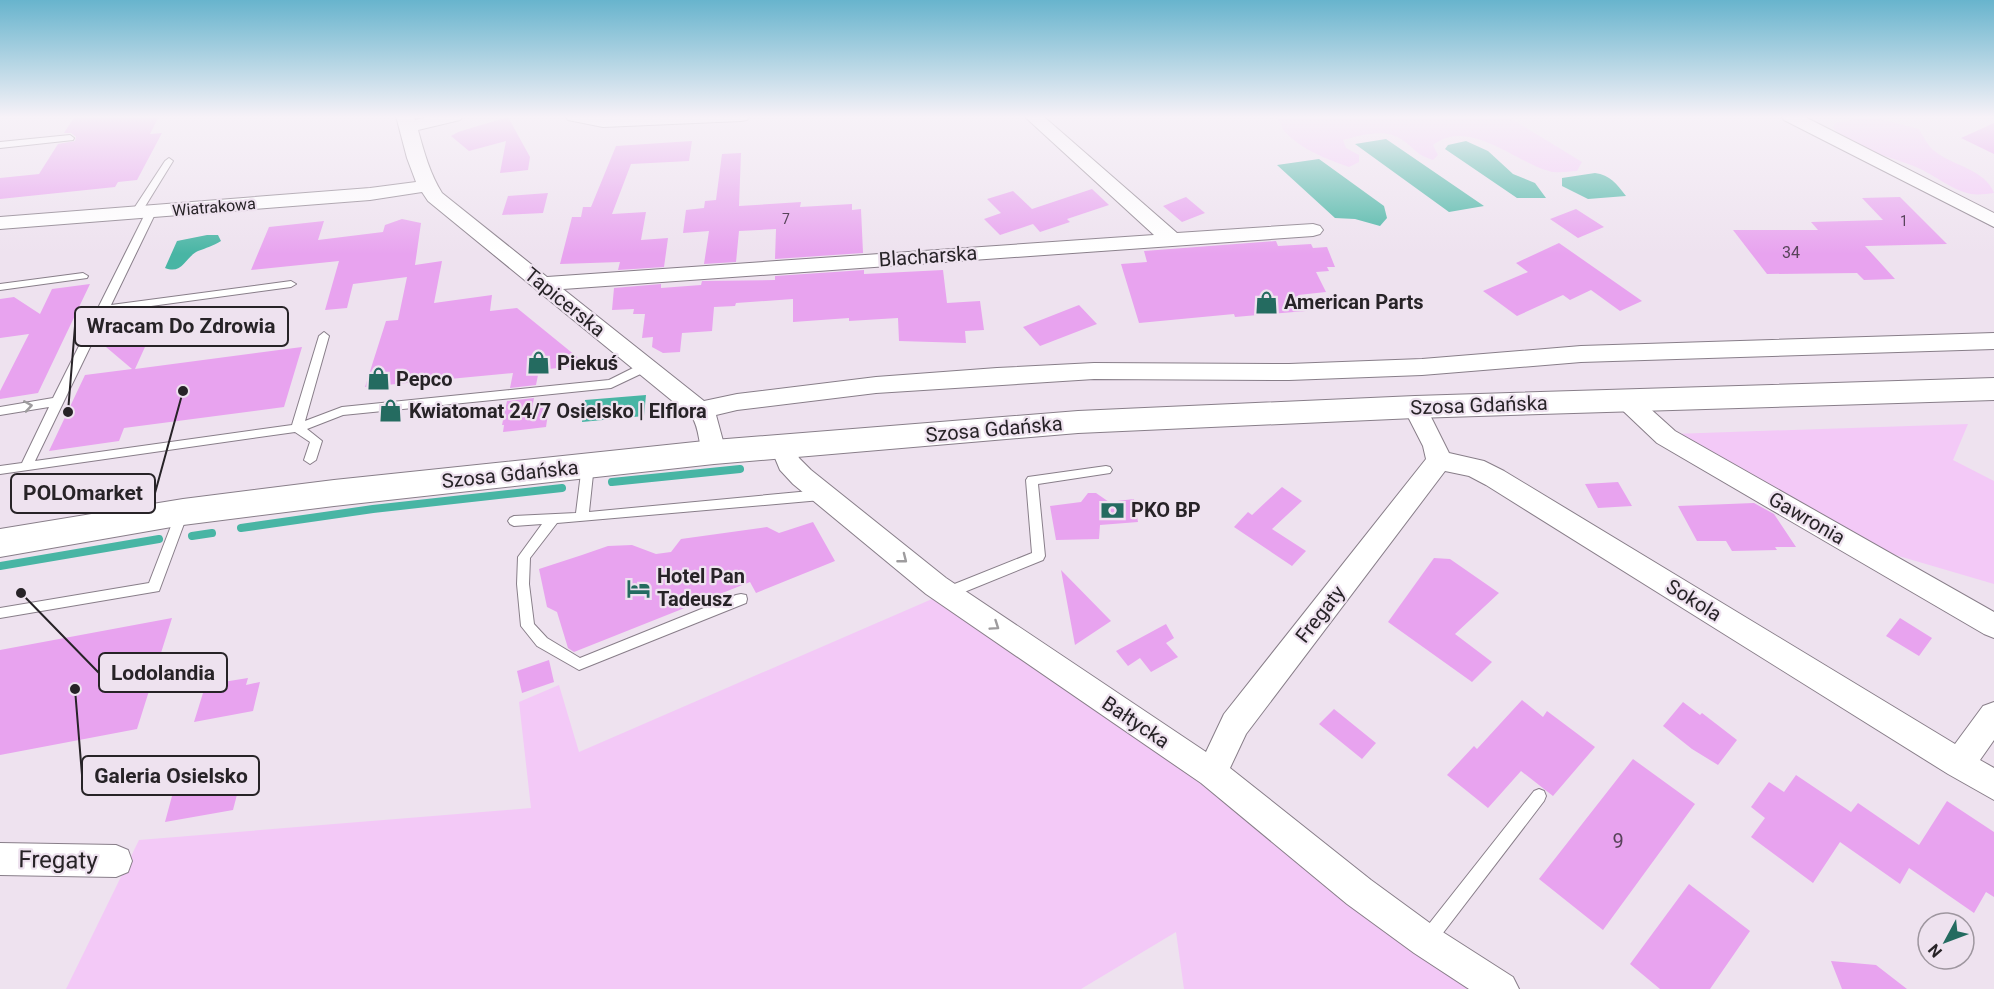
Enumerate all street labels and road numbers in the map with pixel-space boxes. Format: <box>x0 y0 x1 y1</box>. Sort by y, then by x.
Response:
street label: Wiatrakowa <box>171 194 257 220</box>
street label: Blacharska <box>878 241 978 271</box>
street label: Tapicerska <box>520 262 610 342</box>
street label: Szosa Gdańska <box>1410 391 1548 419</box>
street label: Szosa Gdańska <box>925 411 1063 447</box>
street label: Szosa Gdańska <box>440 455 580 493</box>
street label: Gawronia <box>1764 487 1850 549</box>
street label: Sokola <box>1662 574 1726 626</box>
street label: Fregaty <box>1290 580 1350 647</box>
street label: Bałtycka <box>1098 691 1174 753</box>
street label: Fregaty <box>18 845 99 875</box>

